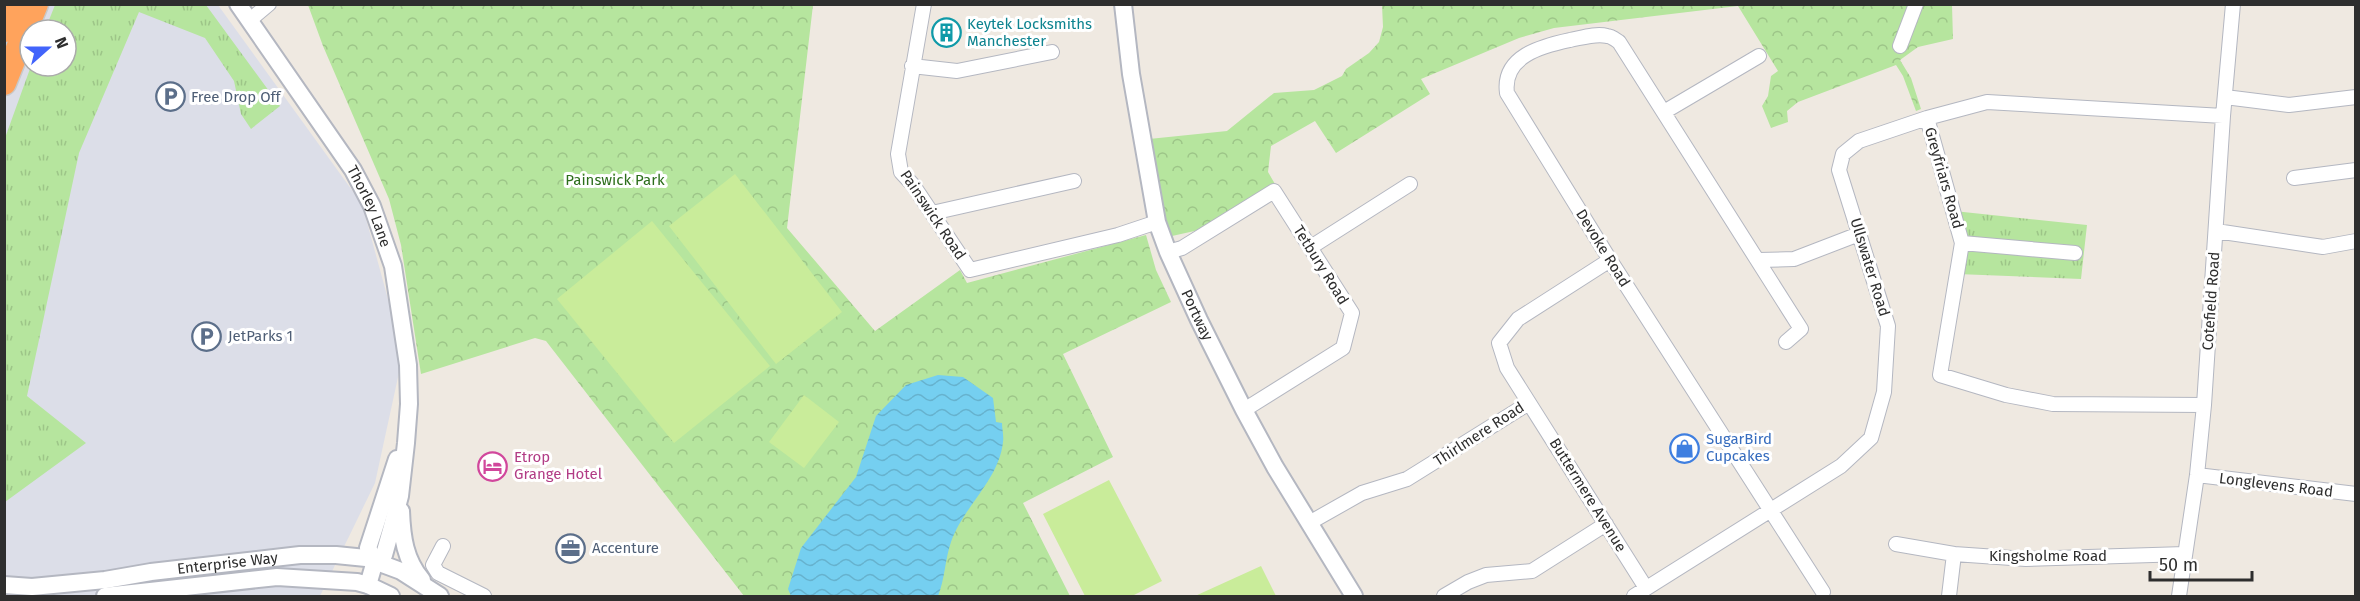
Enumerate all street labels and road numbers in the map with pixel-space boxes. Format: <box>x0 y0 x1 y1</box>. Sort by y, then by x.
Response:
street label: Greyfriars Road <box>1921 125 1967 231</box>
street label: Thorley Lane <box>343 163 395 250</box>
street label: Painswick Road <box>896 167 970 263</box>
street label: Devoke Road <box>1572 206 1634 290</box>
street label: Ullswater Road <box>1846 216 1894 318</box>
street label: Tetbury Road <box>1290 222 1352 308</box>
street label: Cotefield Road <box>2199 251 2223 351</box>
street label: Portway <box>1177 287 1217 344</box>
street label: Thirlmere Road <box>1430 398 1528 470</box>
street label: Buttermere Avenue <box>1546 435 1630 555</box>
street label: Longlevens Road <box>2218 469 2334 501</box>
street label: Kingsholme Road <box>1989 547 2107 565</box>
street label: Enterprise Way <box>176 549 279 578</box>

